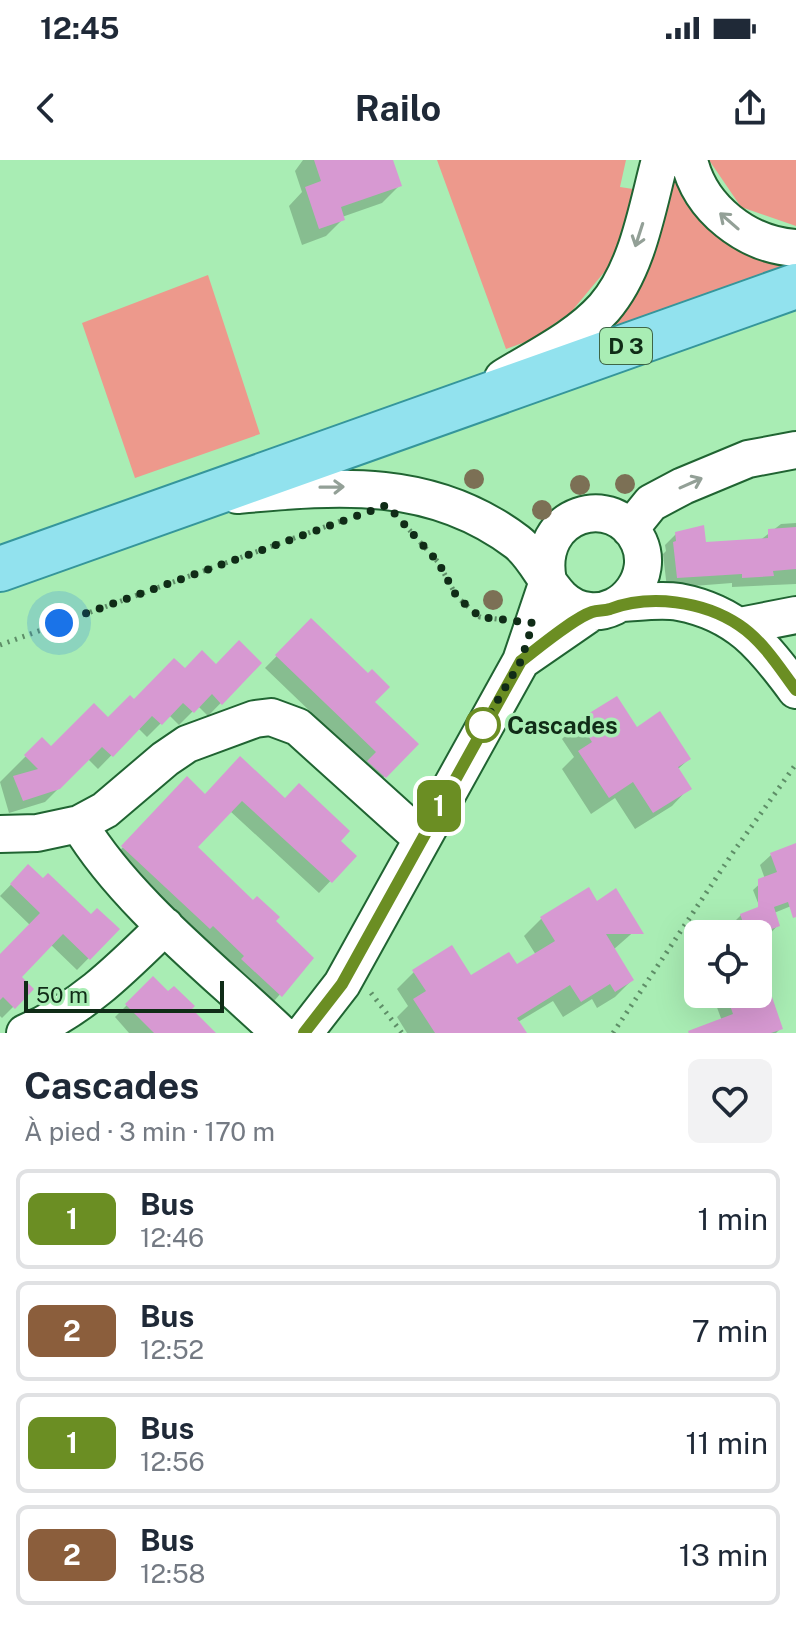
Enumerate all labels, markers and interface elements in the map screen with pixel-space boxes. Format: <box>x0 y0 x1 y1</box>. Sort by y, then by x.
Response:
text: 12:45 <box>40 10 119 46</box>
icon: back <box>24 86 68 130</box>
icon: share <box>728 86 772 130</box>
text: Railo <box>355 87 441 129</box>
one-way arrow <box>719 212 739 230</box>
one-way arrow <box>631 222 645 247</box>
road number: D 3 <box>600 328 652 364</box>
one-way arrow <box>679 475 703 490</box>
one-way arrow <box>318 480 345 495</box>
your location <box>39 603 79 643</box>
marker: Cascades <box>466 708 500 742</box>
place label: Cascades <box>507 711 618 739</box>
line badge: 1 <box>413 780 465 832</box>
text: 1 <box>433 789 445 822</box>
map controls <box>684 920 772 1008</box>
button: locate <box>684 920 772 1008</box>
scale bar <box>24 977 224 1013</box>
text: 50 m <box>36 982 88 1008</box>
button: heart <box>688 1059 772 1143</box>
text: Cascades <box>24 1063 199 1108</box>
text: À pied · 3 min · 170 m <box>24 1116 275 1147</box>
text: Bus <box>140 1186 194 1222</box>
text: 1 min <box>698 1201 768 1237</box>
text: 1 <box>66 1202 78 1235</box>
text: 12:46 <box>140 1222 204 1253</box>
text: Bus <box>140 1298 194 1334</box>
text: 7 min <box>692 1313 768 1349</box>
text: 2 <box>63 1314 81 1347</box>
text: 12:52 <box>140 1334 204 1365</box>
text: Bus <box>140 1410 194 1446</box>
text: 11 min <box>685 1425 768 1461</box>
text: 1 <box>66 1426 78 1459</box>
text: 12:56 <box>140 1446 205 1477</box>
text: Bus <box>140 1522 194 1558</box>
text: 13 min <box>679 1537 768 1573</box>
text: 2 <box>63 1538 81 1571</box>
text: 12:58 <box>140 1558 205 1589</box>

